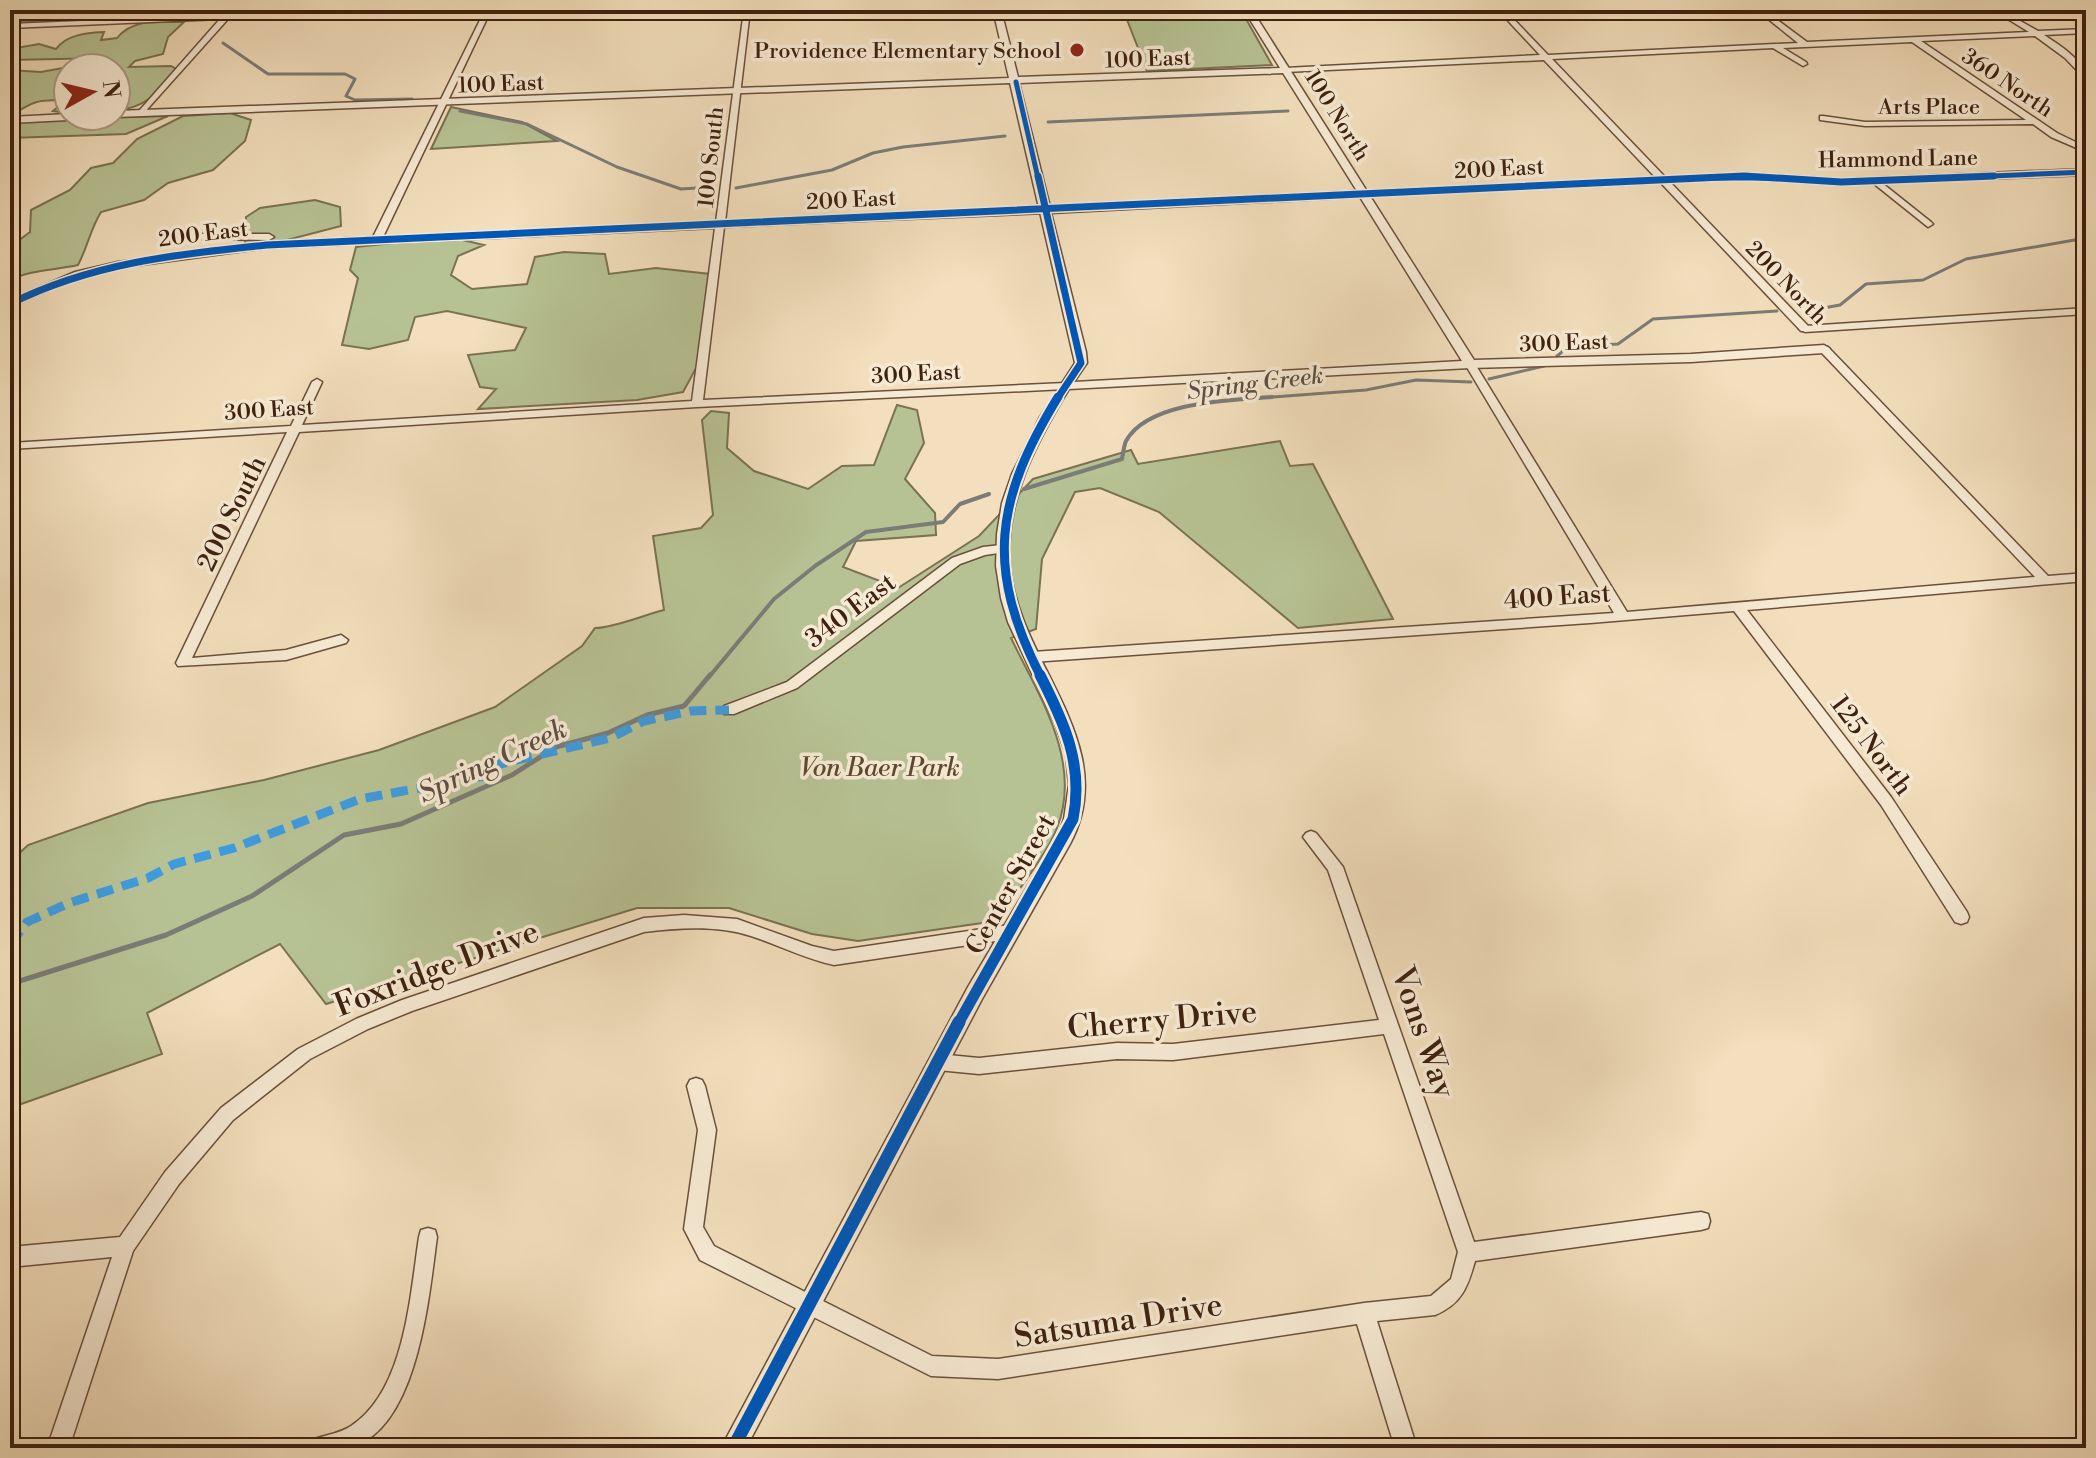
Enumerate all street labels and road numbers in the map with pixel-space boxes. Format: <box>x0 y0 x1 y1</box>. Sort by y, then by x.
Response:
street label: 360 North <box>1956 43 2058 124</box>
street label: 100 East <box>1104 44 1192 74</box>
street label: 100 North <box>1298 65 1375 166</box>
street label: 100 East <box>457 69 545 99</box>
street label: Arts Place <box>1877 94 1980 121</box>
street label: 100 South <box>693 105 730 209</box>
street label: Hammond Lane <box>1818 145 1978 174</box>
street label: 200 East <box>1453 154 1545 185</box>
street label: 200 East <box>805 185 897 216</box>
street label: 200 East <box>157 216 250 253</box>
street label: 200 North <box>1739 236 1832 331</box>
street label: 300 East <box>1519 328 1610 359</box>
street label: 300 East <box>871 359 962 390</box>
street label: 300 East <box>223 394 315 427</box>
street label: 200 South <box>190 451 273 576</box>
street label: 340 East <box>799 566 902 655</box>
street label: 400 East <box>1502 577 1612 617</box>
street label: 125 North <box>1823 689 1919 802</box>
street label: Center Street <box>959 809 1063 960</box>
street label: Foxridge Drive <box>328 912 544 1026</box>
street label: Vons Way <box>1382 960 1464 1104</box>
street label: Cherry Drive <box>1066 992 1259 1048</box>
street label: Satsuma Drive <box>1011 1285 1225 1357</box>

